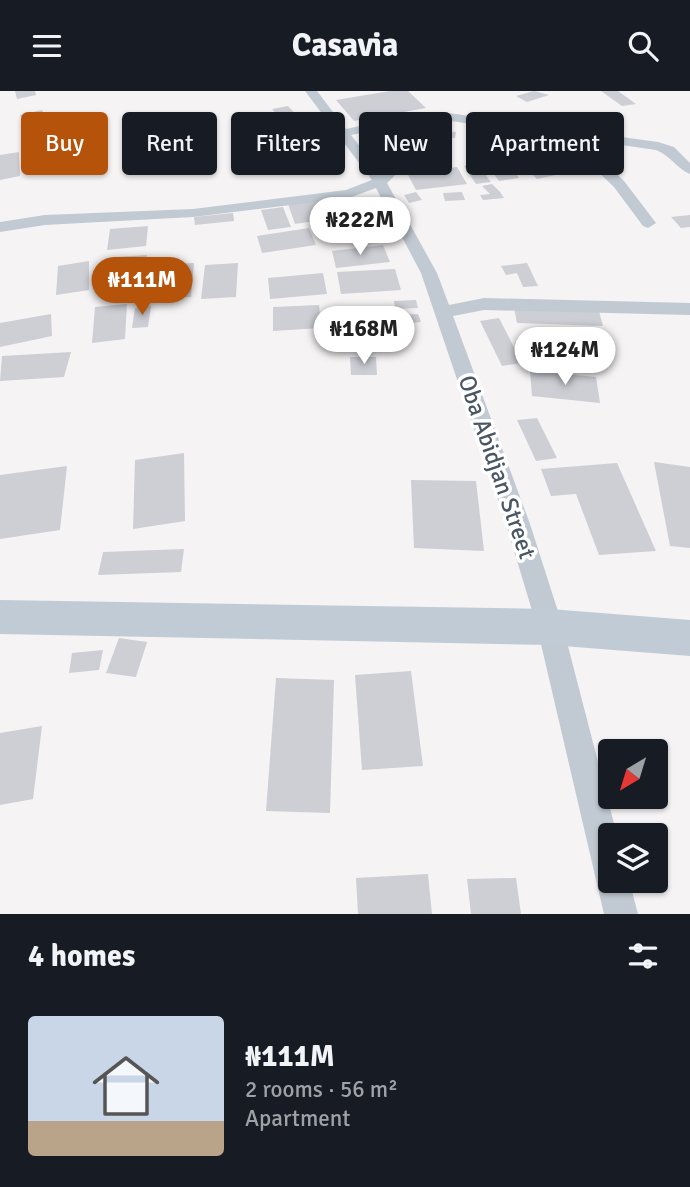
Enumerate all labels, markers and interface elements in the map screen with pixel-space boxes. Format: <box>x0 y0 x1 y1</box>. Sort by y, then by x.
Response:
text: Casavia <box>292 26 398 65</box>
icon: menu <box>28 27 66 65</box>
icon: search <box>624 27 662 65</box>
chip: Buy <box>21 112 108 175</box>
chip: Rent <box>122 112 217 175</box>
chip: Filters <box>231 112 345 175</box>
chip: New <box>359 112 452 175</box>
chip: Apartment <box>466 112 624 175</box>
pin: ₦222M <box>311 197 409 257</box>
text: ₦222M <box>326 205 394 234</box>
pin: ₦111M <box>93 257 191 317</box>
text: ₦111M <box>108 265 176 294</box>
pin: ₦168M <box>315 307 413 366</box>
text: ₦168M <box>330 314 398 343</box>
pin: ₦124M <box>516 327 614 387</box>
text: ₦124M <box>531 335 599 364</box>
street label: Oba Abidjan Street <box>452 371 542 563</box>
north arrow <box>598 739 668 809</box>
map controls <box>598 739 668 893</box>
button: layers <box>598 823 668 893</box>
icon: filters <box>624 937 662 975</box>
text: 4 homes <box>28 938 135 975</box>
text: ₦111M <box>245 1038 335 1075</box>
icon: home <box>84 1044 168 1128</box>
text: 2 rooms · 56 m² <box>245 1075 398 1104</box>
text: Apartment <box>245 1104 350 1133</box>

